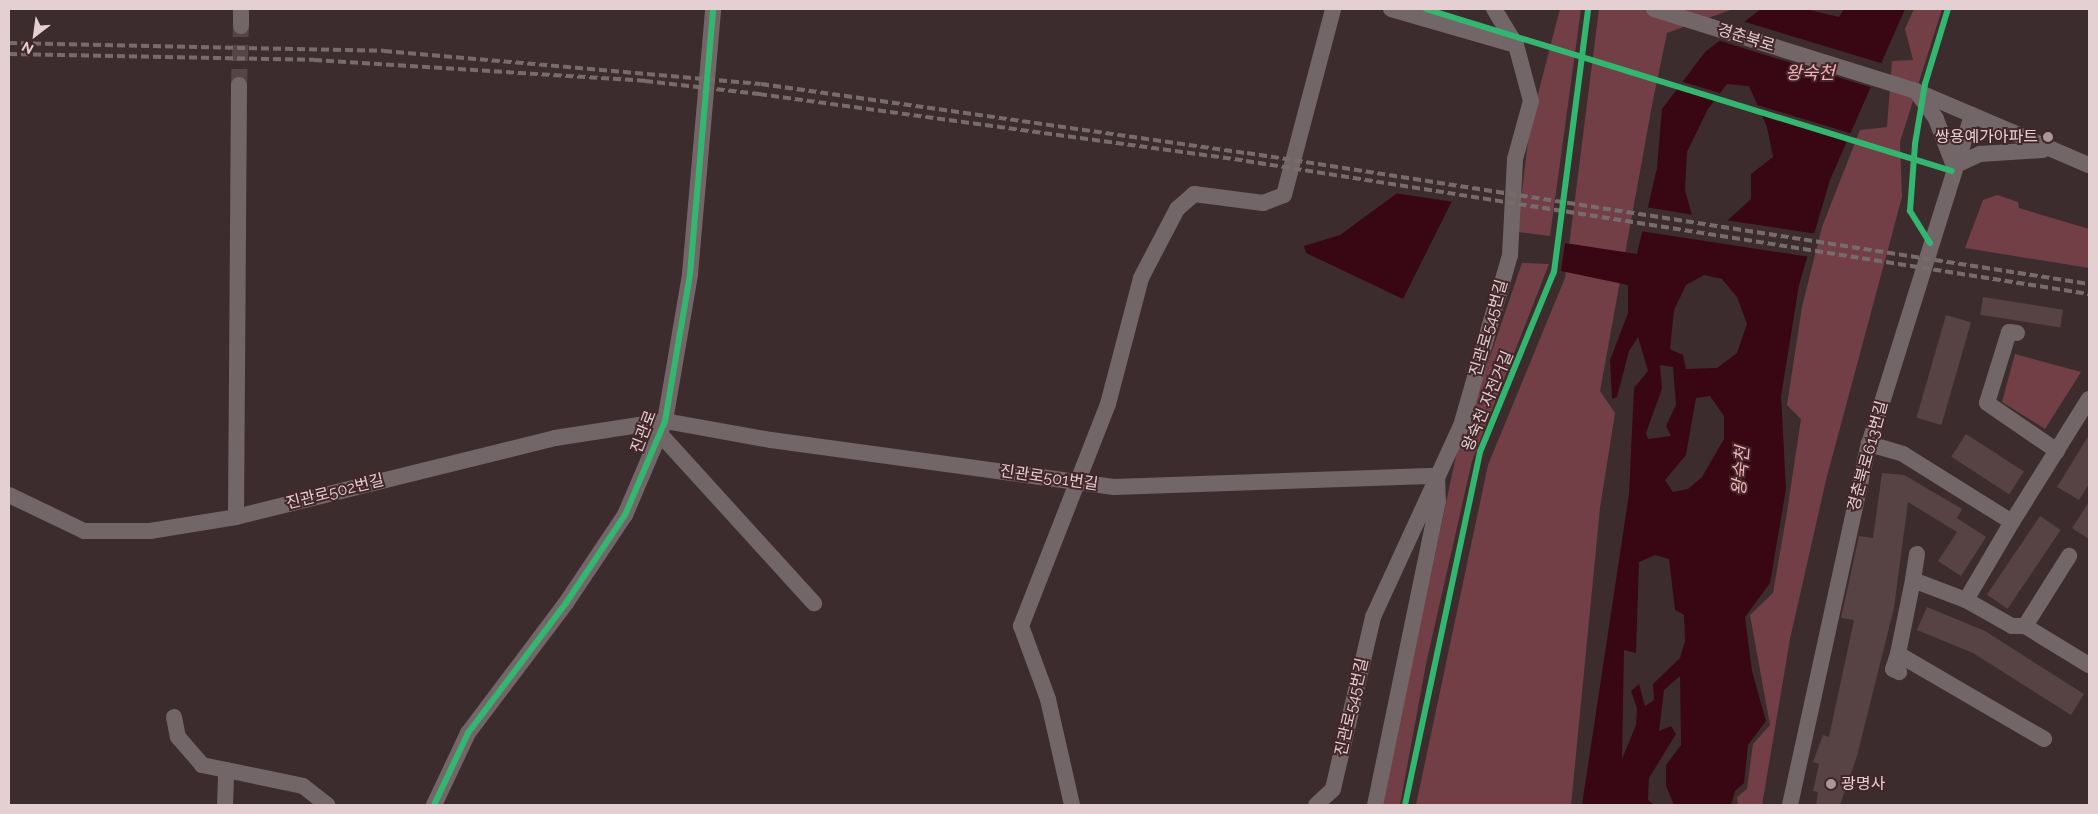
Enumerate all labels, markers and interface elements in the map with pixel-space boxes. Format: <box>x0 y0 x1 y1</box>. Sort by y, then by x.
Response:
north arrow <box>10 10 60 60</box>
street label: 경춘북로 <box>1715 20 1777 56</box>
text: N <box>19 38 36 58</box>
water label: 왕숙천 <box>1785 62 1835 84</box>
place label: 쌍용예가아파트 <box>1935 127 2038 147</box>
marker: 쌍용예가아파트 <box>2042 131 2054 143</box>
street label: 진관로545번길 <box>1466 277 1512 379</box>
street label: 왕숙천 자전거길 <box>1458 348 1518 454</box>
street label: 경춘북로613번길 <box>1844 399 1892 513</box>
street label: 진관로 <box>627 408 661 456</box>
water label: 왕숙천 <box>1728 445 1754 497</box>
street label: 진관로501번길 <box>999 462 1099 494</box>
street label: 진관로502번길 <box>284 471 386 513</box>
street label: 진관로545번길 <box>1331 656 1373 758</box>
place label: 광명사 <box>1841 774 1885 794</box>
marker: 광명사 <box>1825 778 1837 790</box>

